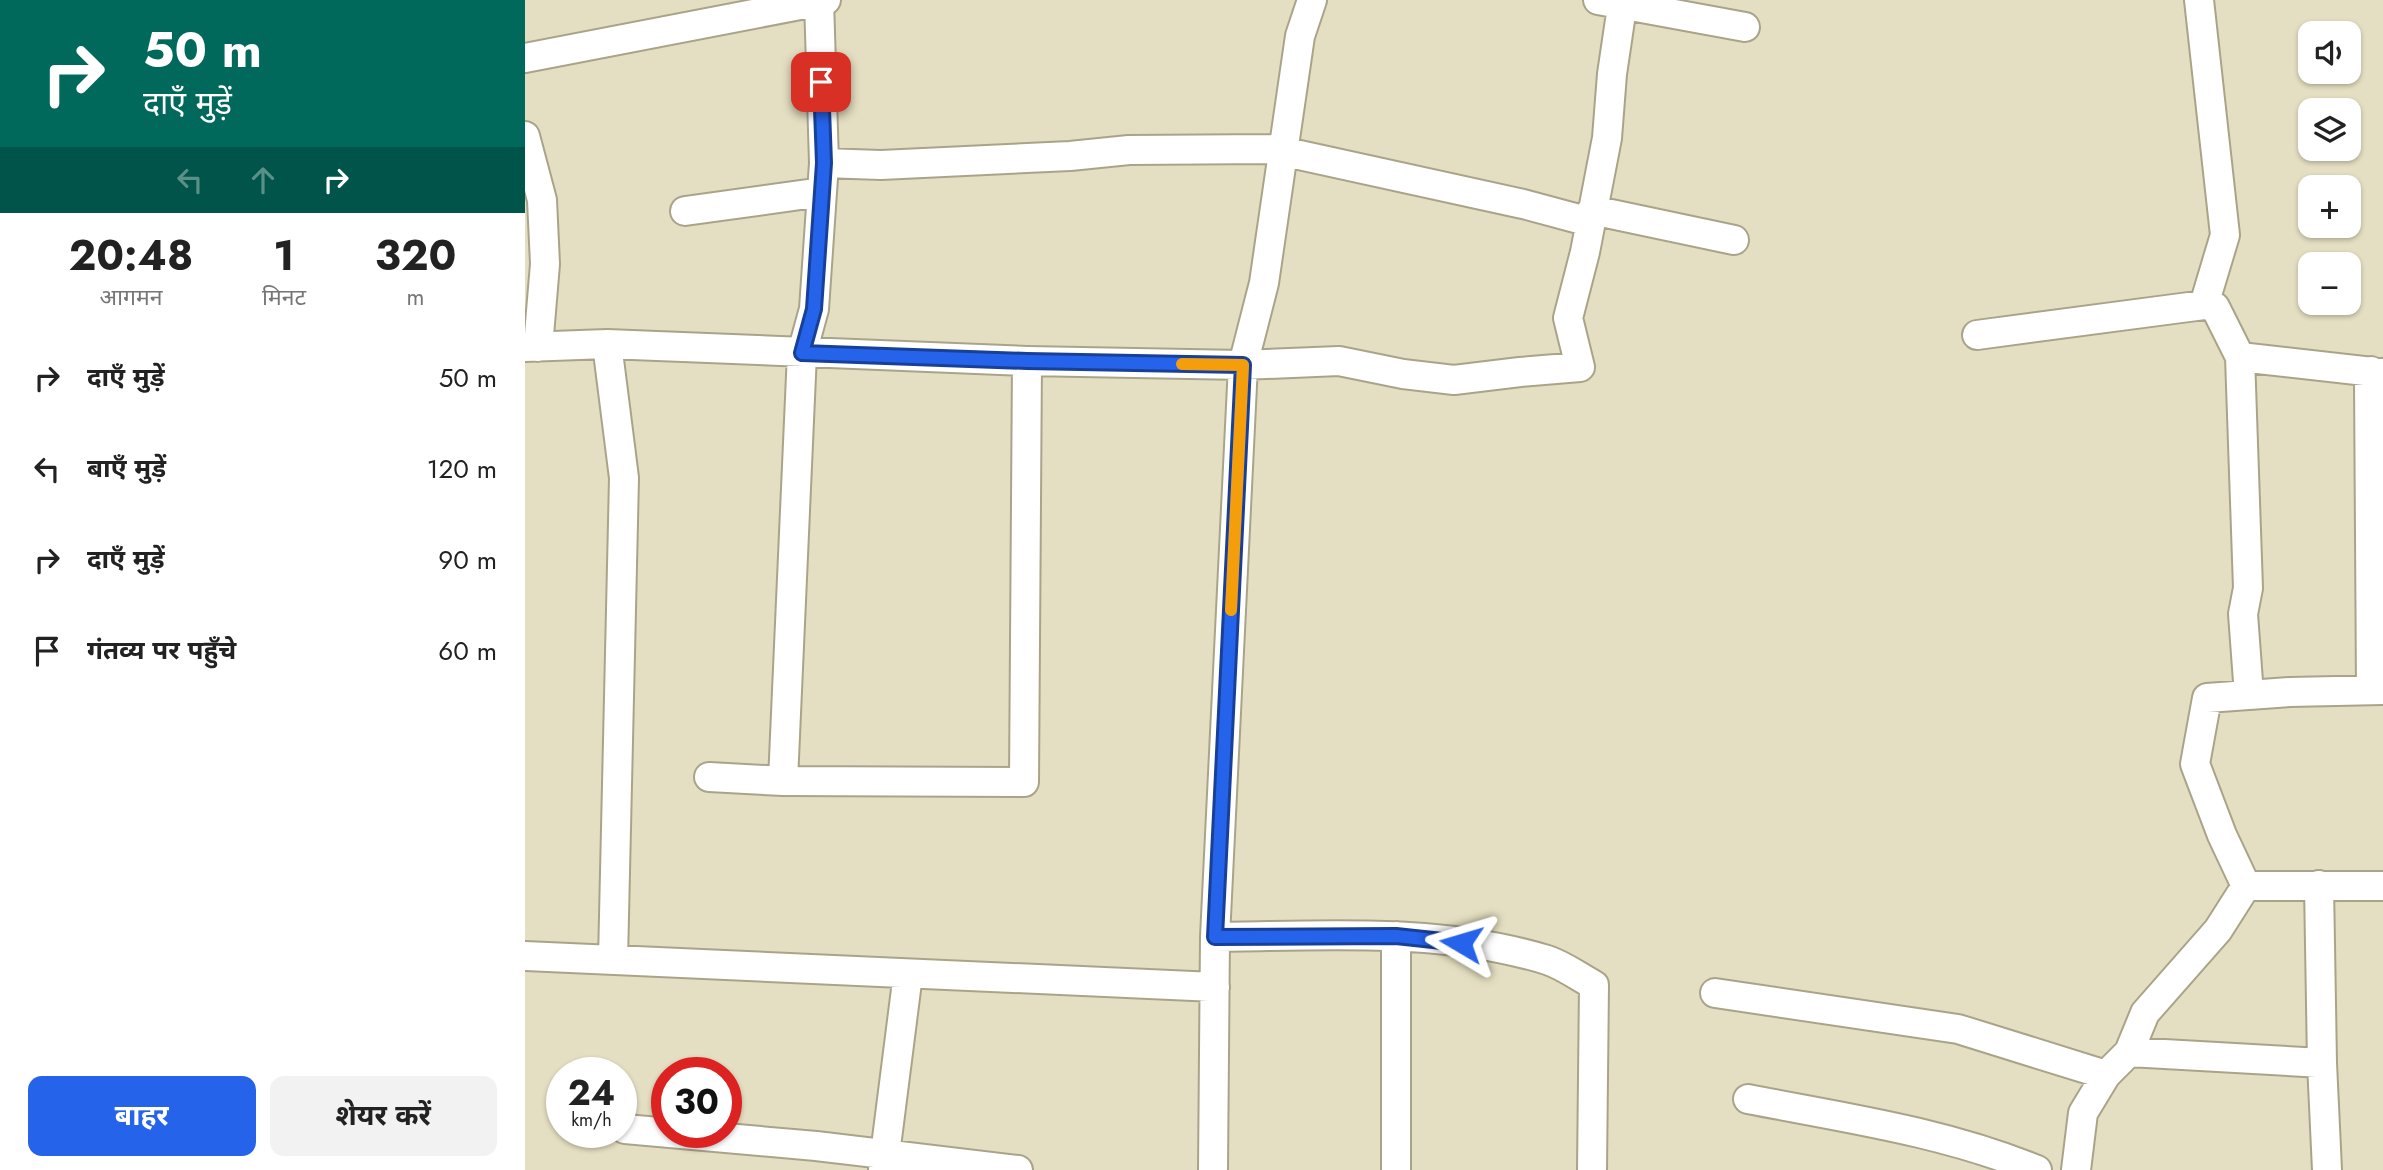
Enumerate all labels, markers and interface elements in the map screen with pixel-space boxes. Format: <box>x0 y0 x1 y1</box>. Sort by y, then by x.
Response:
text: 50 m <box>143 15 262 85</box>
map controls <box>2298 21 2361 315</box>
button: sound <box>2298 21 2361 84</box>
icon: right <box>28 28 119 119</box>
pin <box>791 52 851 112</box>
icon: arrive <box>802 63 840 101</box>
text: दाएँ मुड़ें <box>143 80 232 126</box>
button: layers <box>2298 98 2361 161</box>
icon: left <box>171 161 209 199</box>
icon: ahead <box>244 161 282 199</box>
icon: right <box>317 161 355 199</box>
button: + <box>2298 175 2361 238</box>
text: 20:48 <box>69 225 193 286</box>
text: 1 <box>273 225 295 286</box>
text: 320 <box>375 225 456 286</box>
button: − <box>2298 252 2361 315</box>
text: आगमन <box>100 280 162 314</box>
text: मिनट <box>262 280 306 314</box>
text: m <box>407 280 425 314</box>
text: दाएँ मुड़ें <box>87 358 165 396</box>
icon: right <box>28 359 66 397</box>
text: 50 m <box>439 359 497 397</box>
text: बाएँ मुड़ें <box>87 449 166 487</box>
icon: left <box>28 450 66 488</box>
text: 120 m <box>427 450 497 488</box>
text: दाएँ मुड़ें <box>87 540 165 578</box>
icon: right <box>28 541 66 579</box>
text: 90 m <box>438 541 497 579</box>
text: गंतव्य पर पहुँचे <box>87 631 236 669</box>
icon: arrive <box>28 632 66 670</box>
text: 60 m <box>438 632 497 670</box>
position arrow <box>1424 906 1498 980</box>
speed limit sign: 30 <box>651 1057 742 1148</box>
text: 24 <box>568 1068 615 1118</box>
button: बाहर <box>28 1076 256 1156</box>
button: शेयर करें <box>270 1076 497 1156</box>
text: km/h <box>571 1107 612 1133</box>

